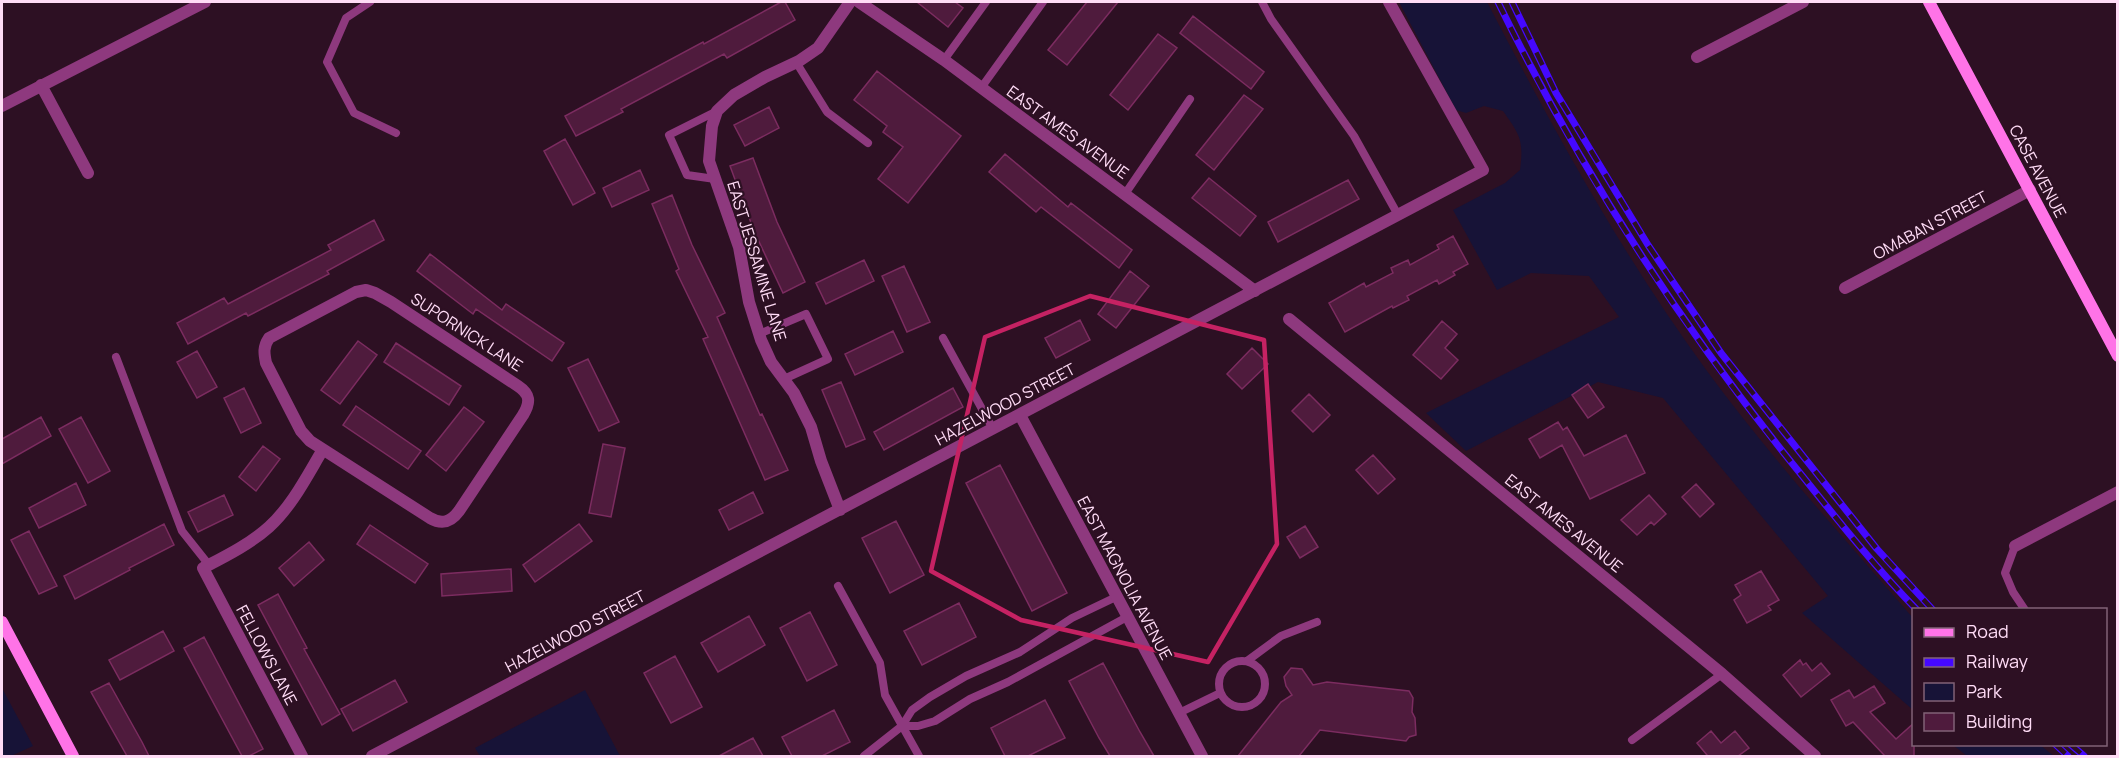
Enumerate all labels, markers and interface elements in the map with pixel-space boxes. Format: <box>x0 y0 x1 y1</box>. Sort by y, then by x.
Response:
street label: EAST AMES AVENUE <box>1003 80 1133 184</box>
street label: CASE AVENUE <box>2004 121 2072 221</box>
street label: EAST JESSAMINE LANE <box>722 178 792 344</box>
street label: OMABAN STREET <box>1869 185 1991 264</box>
street label: SUPORNICK LANE <box>407 288 527 376</box>
street label: HAZELWOOD STREET <box>931 357 1079 450</box>
street label: EAST AMES AVENUE <box>1501 469 1627 577</box>
street label: EAST MAGNOLIA AVENUE <box>1072 492 1178 664</box>
street label: HAZELWOOD STREET <box>501 584 649 677</box>
street label: FELLOWS LANE <box>231 601 303 709</box>
legend <box>1912 608 2107 746</box>
text: Road <box>1966 619 2009 643</box>
text: Railway <box>1966 649 2028 673</box>
text: Park <box>1966 679 2003 703</box>
text: Building <box>1966 709 2032 733</box>

